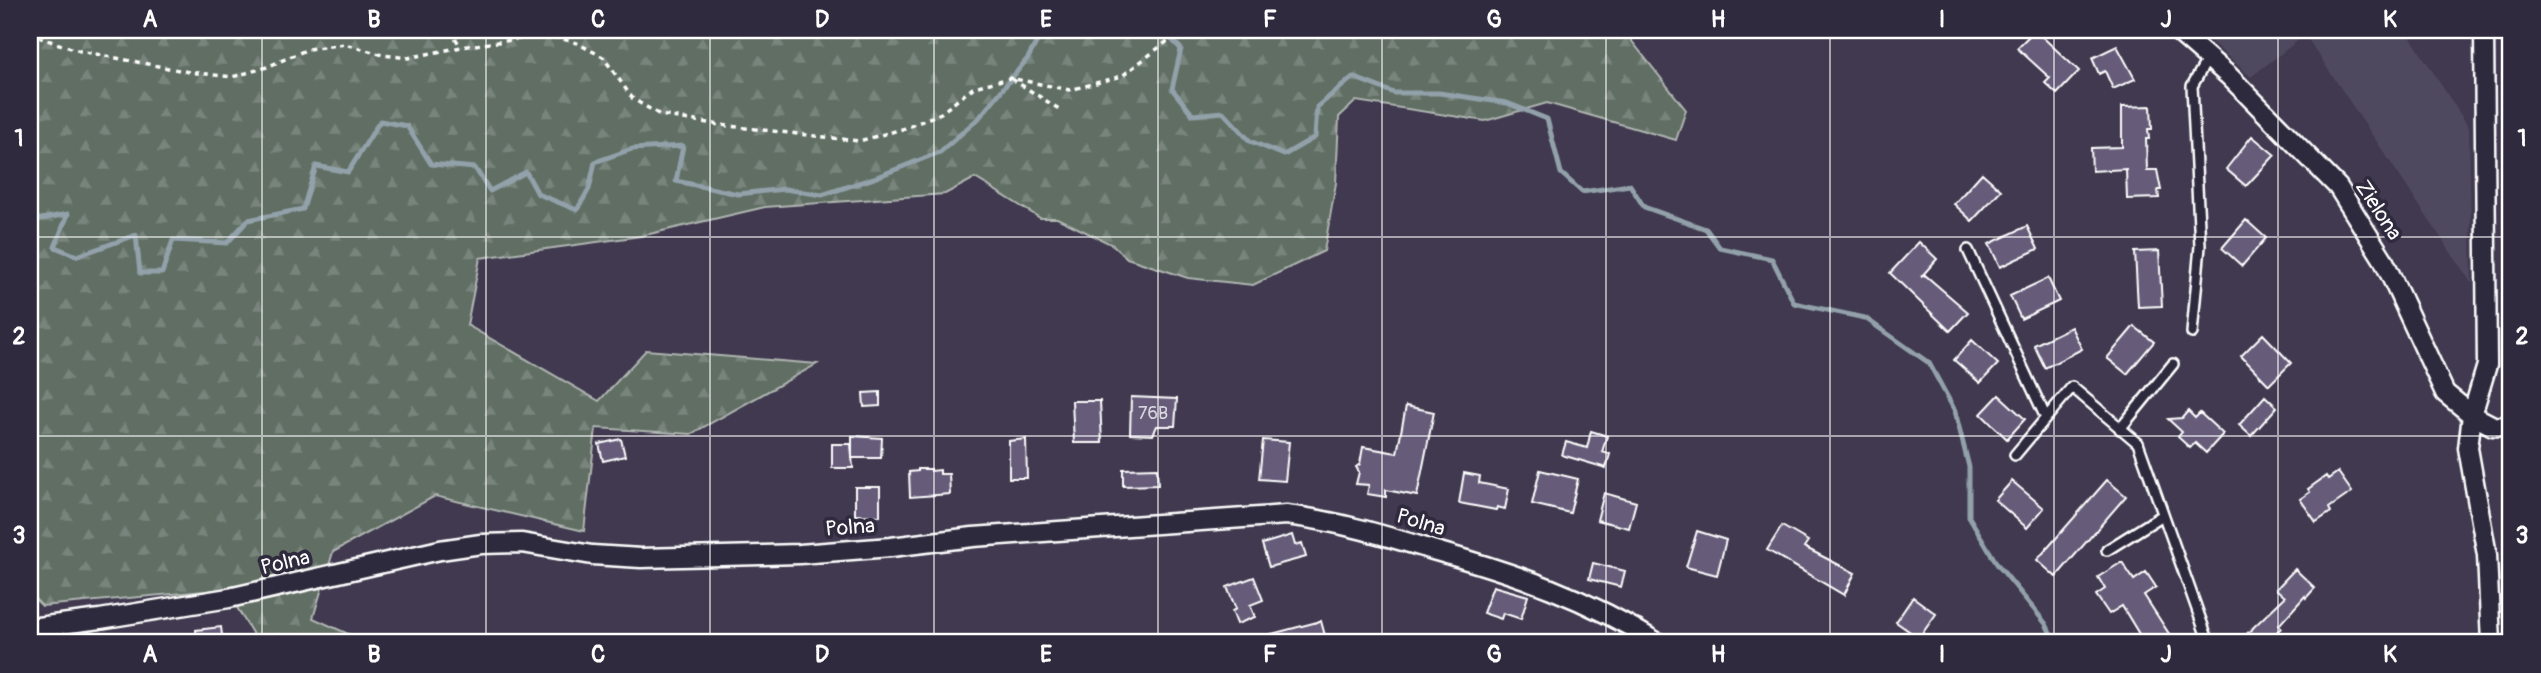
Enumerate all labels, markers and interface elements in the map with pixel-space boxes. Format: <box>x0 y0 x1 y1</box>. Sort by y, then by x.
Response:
text: A <box>143 5 158 34</box>
text: B <box>367 5 381 34</box>
text: C <box>591 5 605 34</box>
text: D <box>815 5 829 34</box>
text: E <box>1040 5 1052 34</box>
text: F <box>1263 5 1277 34</box>
text: G <box>1486 5 1502 34</box>
text: H <box>1711 5 1725 34</box>
text: I <box>1939 5 1945 34</box>
text: J <box>2160 5 2172 34</box>
text: K <box>2383 5 2397 34</box>
text: 1 <box>15 124 24 153</box>
text: 1 <box>2518 124 2527 153</box>
street label: Zielona <box>2349 175 2408 245</box>
text: 2 <box>13 322 26 351</box>
text: 2 <box>2516 322 2529 351</box>
house number: 76B <box>1138 402 1168 425</box>
street label: Polna <box>1393 502 1448 543</box>
street label: Polna <box>824 512 876 543</box>
text: 3 <box>13 521 25 550</box>
text: 3 <box>2516 521 2528 550</box>
street label: Polna <box>258 544 312 581</box>
text: A <box>143 640 158 669</box>
text: B <box>367 640 381 669</box>
text: C <box>591 640 605 669</box>
text: D <box>815 640 829 669</box>
text: E <box>1040 640 1052 669</box>
text: F <box>1263 640 1277 669</box>
text: G <box>1486 640 1502 669</box>
text: H <box>1711 640 1725 669</box>
text: I <box>1939 640 1945 669</box>
text: J <box>2160 640 2172 669</box>
text: K <box>2383 640 2397 669</box>

